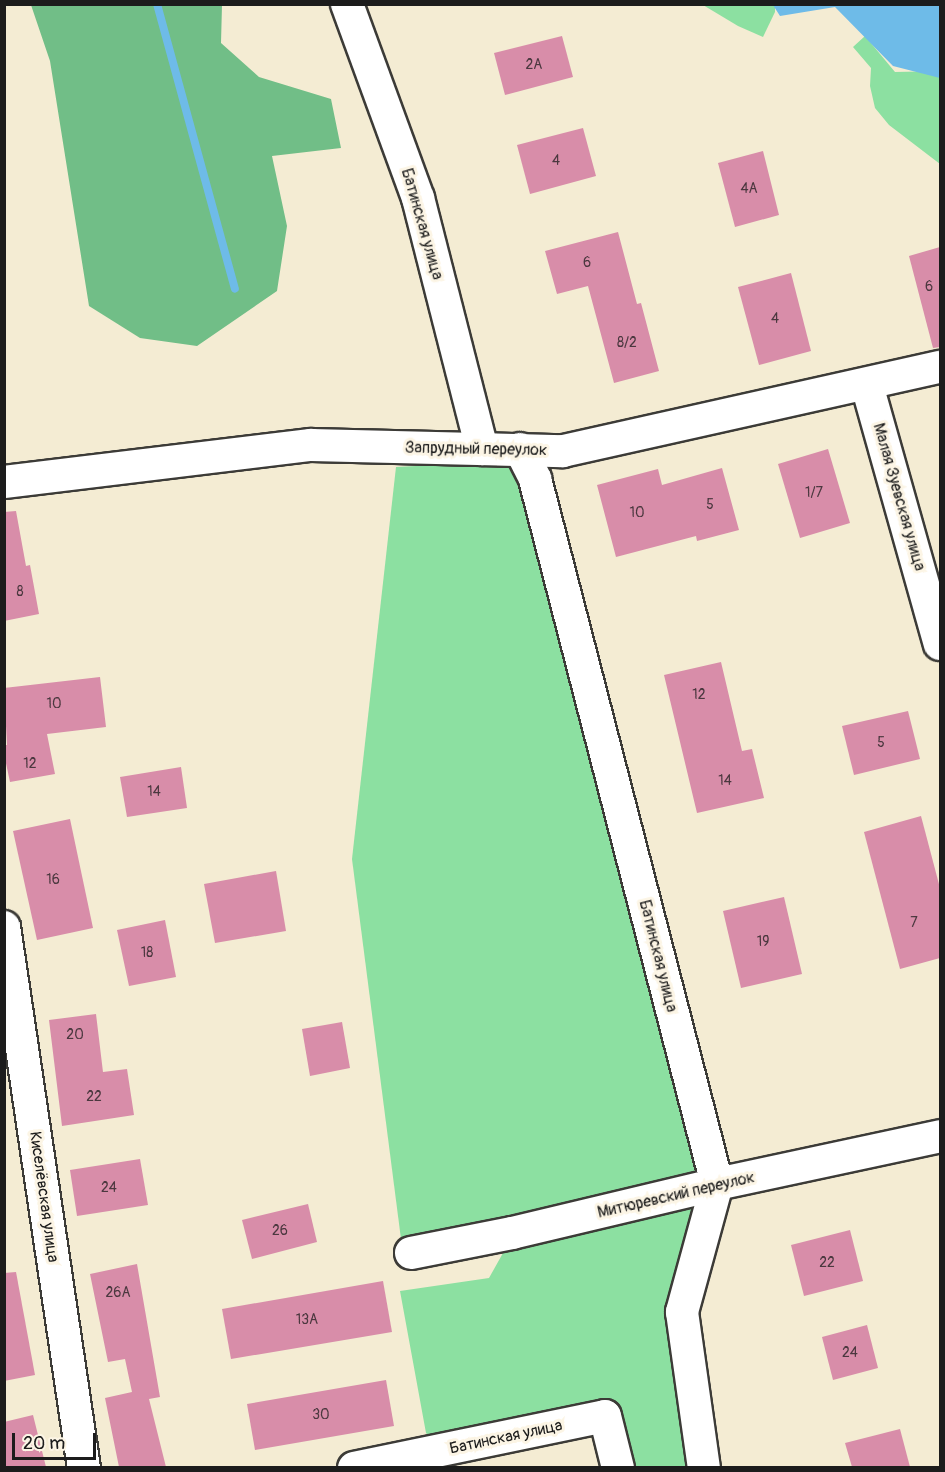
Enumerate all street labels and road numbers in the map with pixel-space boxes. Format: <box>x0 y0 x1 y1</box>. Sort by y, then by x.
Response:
street label: Батинская улица <box>397 166 447 282</box>
street label: Малая Зуевская улица <box>869 421 929 573</box>
street label: Запрудный переулок <box>405 438 547 460</box>
street label: Батинская улица <box>635 898 681 1014</box>
street label: Киселёвская улица <box>25 1130 63 1264</box>
street label: Митюревский переулок <box>596 1168 756 1222</box>
street label: Батинская улица <box>448 1416 564 1458</box>

